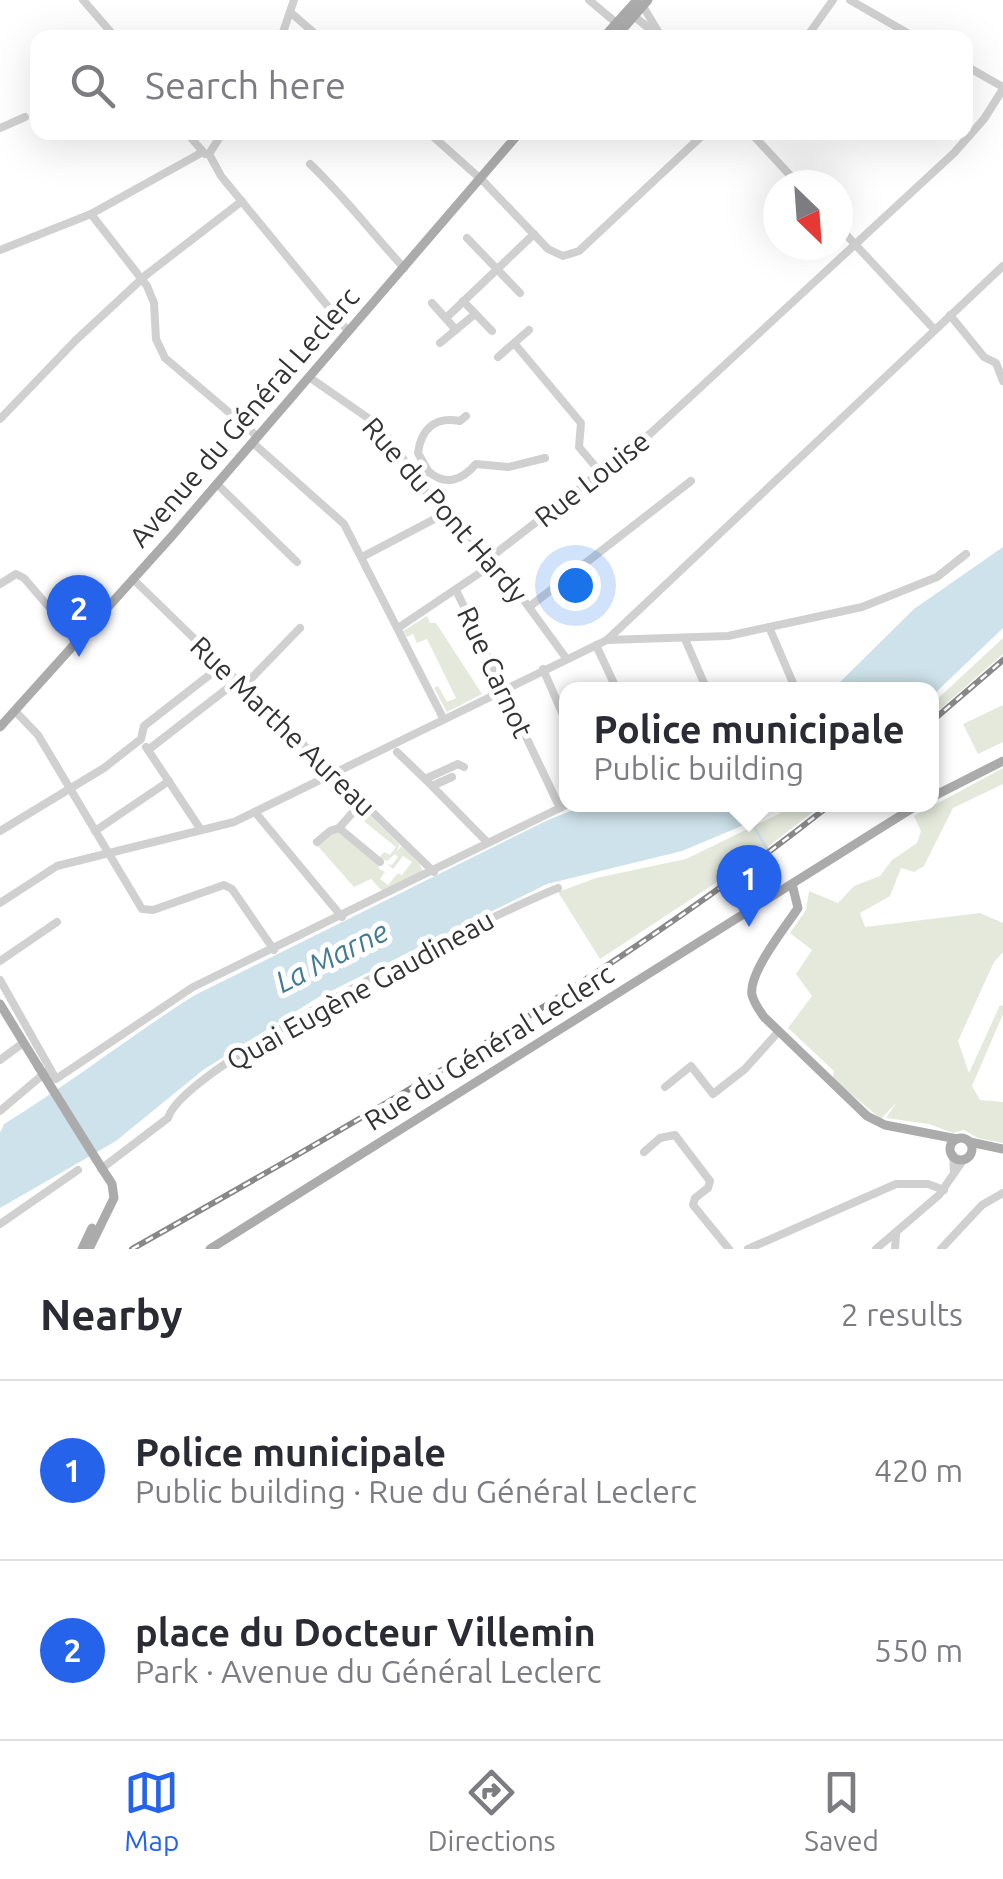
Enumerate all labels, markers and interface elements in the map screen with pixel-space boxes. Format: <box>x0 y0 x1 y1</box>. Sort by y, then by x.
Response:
search box <box>30 30 973 140</box>
icon: search <box>65 58 120 113</box>
text: Search here <box>145 64 346 106</box>
north arrow <box>763 170 853 260</box>
street label: Avenue du Général Leclerc <box>123 281 365 552</box>
street label: Rue du Pont Hardy <box>357 411 534 608</box>
street label: Rue Louise <box>528 424 655 533</box>
your location <box>550 560 601 611</box>
pin: 2 <box>46 574 112 657</box>
street label: Rue Carnot <box>452 601 539 742</box>
street label: Rue Marthe Aureau <box>185 630 382 822</box>
popup <box>559 682 939 812</box>
text: Police municipale <box>593 708 905 750</box>
text: Public building <box>593 750 804 786</box>
pin: 1 <box>716 844 782 927</box>
street label: Quai Eugène Gaudineau <box>221 903 499 1076</box>
water label: La Marne <box>270 913 393 999</box>
street label: Rue du Général Leclerc <box>359 957 619 1136</box>
text: Nearby <box>40 1291 183 1338</box>
text: 2 results <box>841 1296 963 1332</box>
text: Police municipale <box>135 1431 446 1473</box>
text: 1 <box>63 1452 82 1488</box>
text: 420 m <box>874 1452 963 1488</box>
text: Public building · Rue du Général Leclerc <box>135 1473 697 1509</box>
text: place du Docteur Villemin <box>135 1611 596 1653</box>
text: 2 <box>63 1632 82 1668</box>
text: 550 m <box>874 1632 963 1668</box>
text: Park · Avenue du Général Leclerc <box>135 1653 602 1689</box>
tab: Map <box>124 1765 179 1856</box>
tab: Directions <box>428 1765 556 1856</box>
tab: Saved <box>804 1765 879 1856</box>

